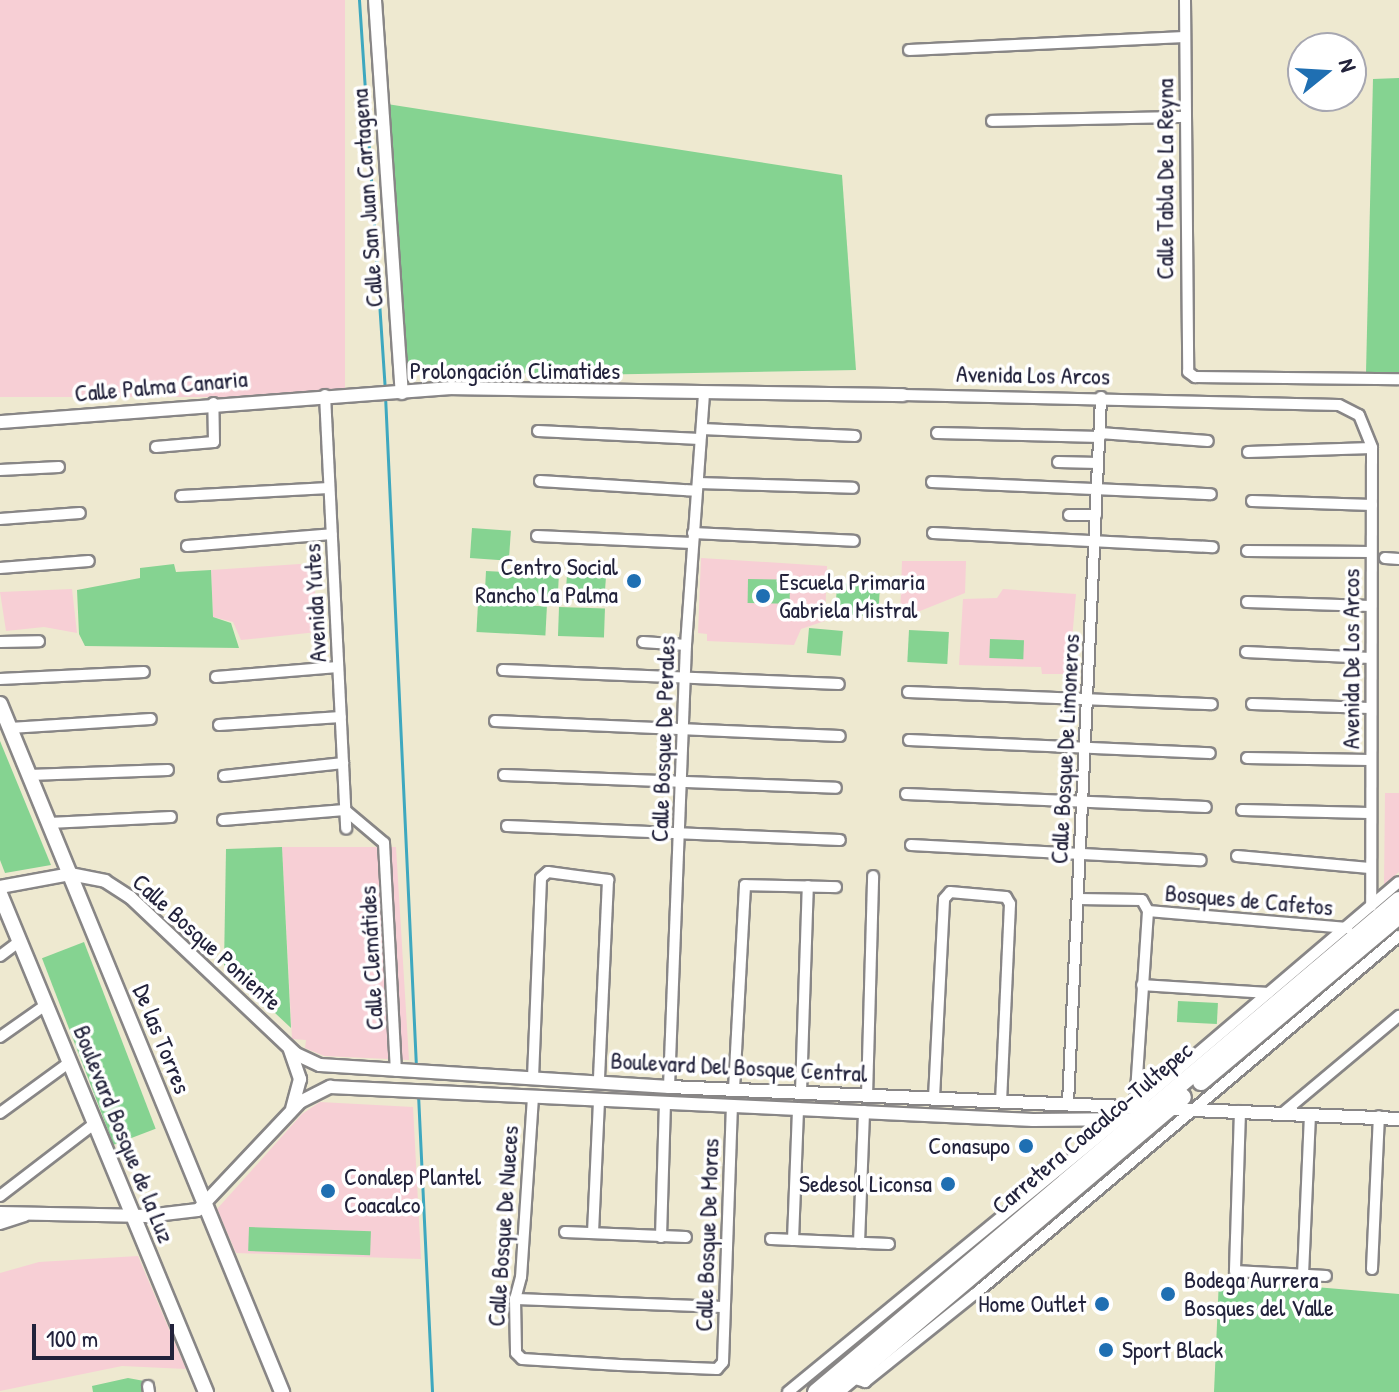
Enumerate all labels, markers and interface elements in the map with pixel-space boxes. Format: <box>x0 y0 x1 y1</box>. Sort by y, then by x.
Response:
north arrow <box>1287 32 1367 112</box>
text: N <box>1332 55 1364 75</box>
street label: Calle Tabla De La Reyna <box>1151 79 1179 279</box>
street label: Calle San Juan Cartagena <box>345 88 389 308</box>
street label: Prolongación Climatides <box>410 357 620 385</box>
street label: Avenida Los Arcos <box>956 359 1110 391</box>
street label: Calle Palma Canaria <box>73 364 249 408</box>
street label: Avenida Yutes <box>298 543 332 663</box>
place label: Centro Social Rancho La Palma <box>475 553 618 609</box>
place label: Escuela Primaria Gabriela Mistral <box>779 568 925 624</box>
street label: Avenida De Los Arcos <box>1337 569 1365 749</box>
marker: Centro Social Rancho La Palma <box>625 572 643 590</box>
marker: Escuela Primaria Gabriela Mistral <box>754 587 772 605</box>
street label: Calle Bosque De Limoneros <box>1045 633 1085 865</box>
street label: Calle Bosque De Perales <box>645 635 681 843</box>
street label: Calle Bosque Poniente <box>127 868 287 1016</box>
street label: Bosques de Cafetos <box>1164 878 1334 922</box>
street label: Calle Clemátides <box>353 885 389 1031</box>
street label: De las Torres <box>127 980 197 1098</box>
street label: Boulevard Bosque de la Luz <box>67 1021 181 1247</box>
street label: Carretera Coacalco-Tultepec <box>986 1036 1198 1220</box>
street label: Boulevard Del Bosque Central <box>610 1046 868 1088</box>
street label: Calle Bosque De Nueces <box>482 1125 524 1327</box>
place label: Conasupo <box>928 1132 1010 1160</box>
marker: Conasupo <box>1017 1137 1035 1155</box>
street label: Calle Bosque De Moras <box>689 1138 725 1332</box>
place label: Conalep Plantel Coacalco <box>344 1163 481 1219</box>
place label: Sedesol Liconsa <box>799 1170 932 1198</box>
marker: Sedesol Liconsa <box>939 1175 957 1193</box>
marker: Conalep Plantel Coacalco <box>319 1182 337 1200</box>
place label: Bodega Aurrera Bosques del Valle <box>1184 1266 1334 1322</box>
marker: Bodega Aurrera Bosques del Valle <box>1159 1285 1177 1303</box>
place label: Home Outlet <box>978 1290 1086 1318</box>
marker: Home Outlet <box>1093 1295 1111 1313</box>
scale bar <box>36 1308 178 1358</box>
text: 100 m <box>46 1322 98 1354</box>
place label: Sport Black <box>1122 1336 1223 1364</box>
marker: Sport Black <box>1097 1341 1115 1359</box>

